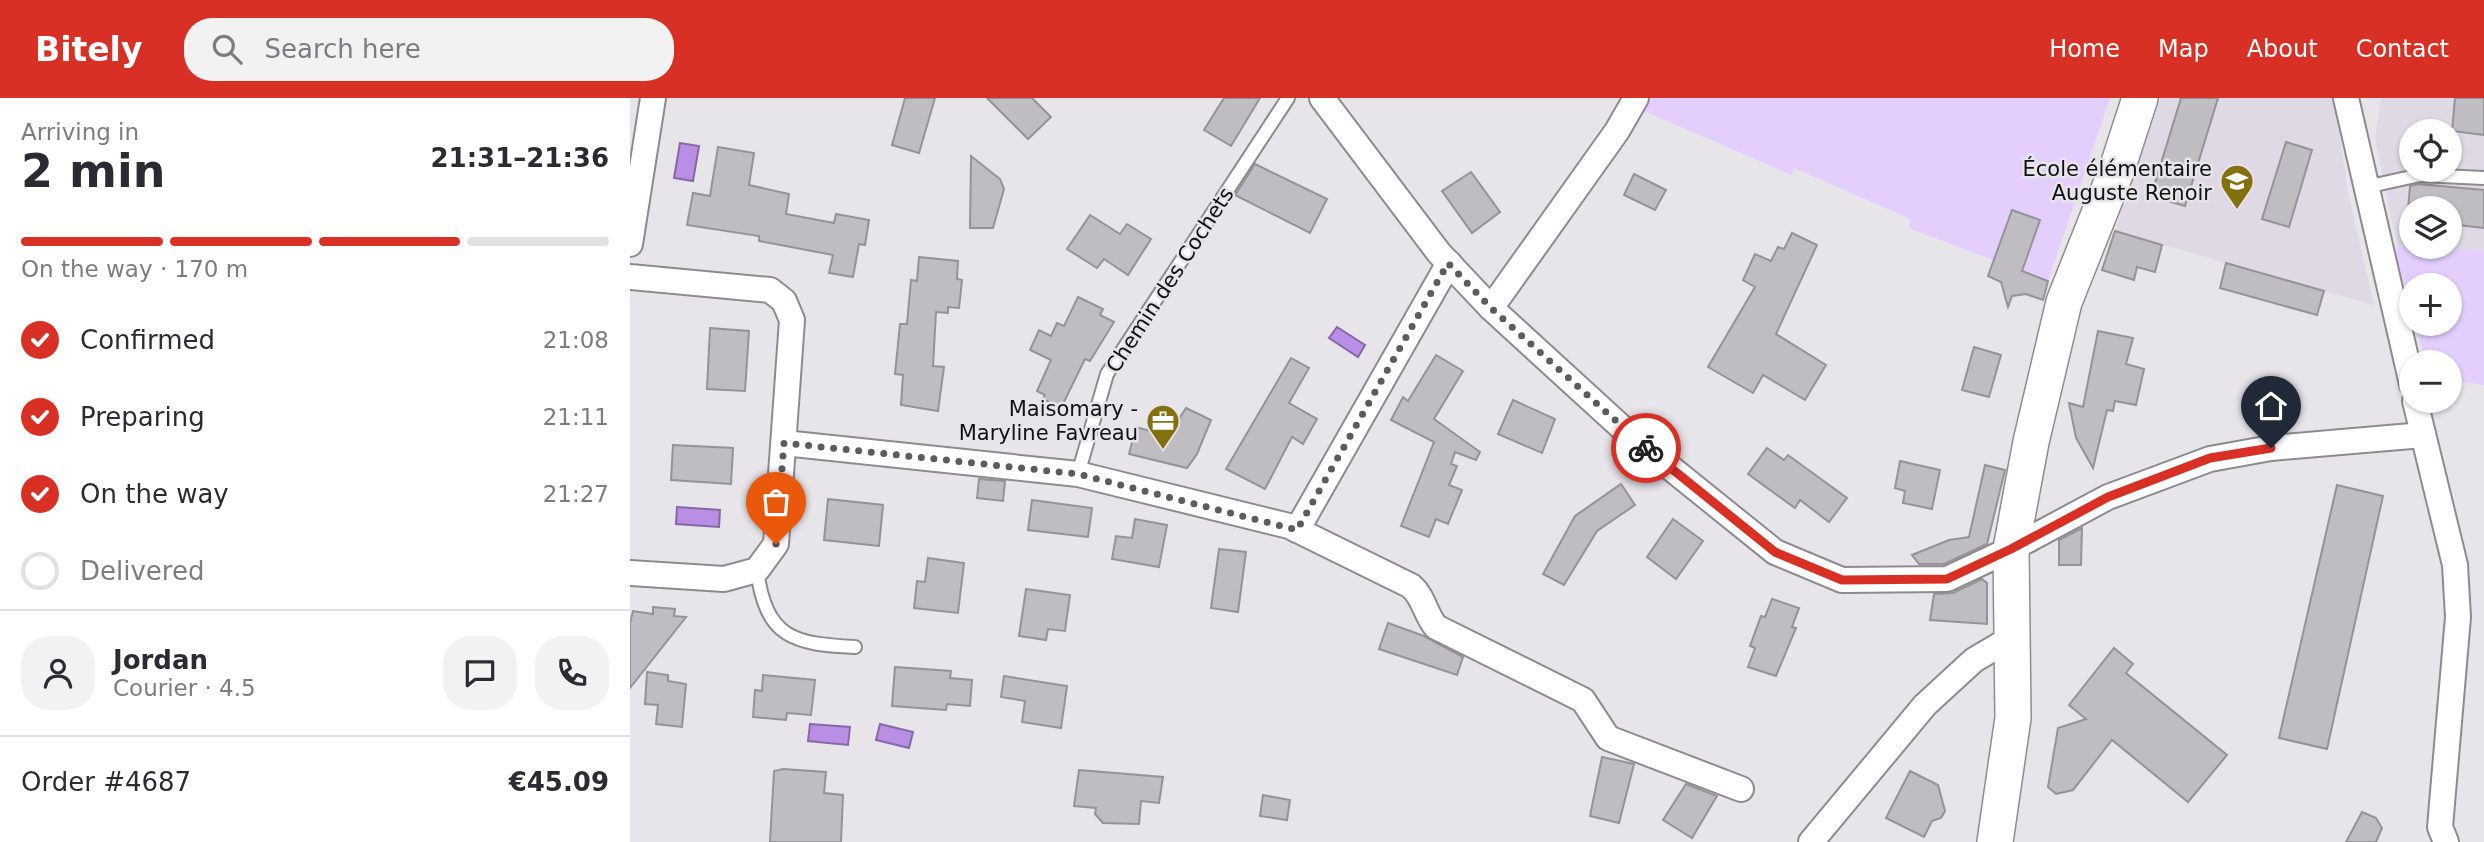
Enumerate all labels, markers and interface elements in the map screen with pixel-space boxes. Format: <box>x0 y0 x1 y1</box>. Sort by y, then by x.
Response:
search box <box>184 18 674 81</box>
text: Bitely <box>35 30 142 69</box>
icon: search <box>208 30 246 68</box>
text: Search here <box>264 34 421 64</box>
text: Home <box>2049 35 2120 63</box>
text: Map <box>2158 35 2209 63</box>
text: About <box>2247 35 2318 63</box>
text: Contact <box>2356 35 2449 63</box>
text: Arriving in <box>21 119 139 145</box>
map controls <box>2399 119 2462 413</box>
button: locate <box>2399 119 2462 182</box>
text: 21:31–21:36 <box>430 143 609 173</box>
text: 2 min <box>21 144 165 198</box>
place label: École élémentaire Auguste Renoir <box>2023 156 2212 205</box>
school or university icon: École élémentaire Auguste Renoir <box>2218 162 2256 211</box>
street label: Chemin des Cochets <box>1101 183 1239 377</box>
button: layers <box>2399 196 2462 259</box>
text: On the way · 170 m <box>21 256 248 282</box>
button: + <box>2399 273 2462 336</box>
icon: check <box>21 321 59 359</box>
text: Confirmed <box>80 325 215 355</box>
text: 21:08 <box>543 327 609 353</box>
button: − <box>2399 350 2462 413</box>
pin <box>2241 376 2301 448</box>
icon: home <box>2252 387 2290 425</box>
place label: Maisomary - Maryline Favreau <box>959 397 1138 445</box>
icon: check <box>21 398 59 436</box>
text: Preparing <box>80 402 205 432</box>
office icon: Maisomary - Maryline Favreau <box>1144 402 1182 451</box>
text: 21:11 <box>543 404 609 430</box>
courier <box>1611 413 1681 483</box>
icon: bike <box>1627 429 1665 467</box>
pin <box>746 472 806 544</box>
icon: check <box>21 475 59 513</box>
text: On the way <box>80 479 229 509</box>
text: 21:27 <box>543 481 609 507</box>
icon: bag <box>757 483 795 521</box>
text: Delivered <box>80 556 204 586</box>
button: person <box>21 636 95 710</box>
button: chat <box>443 636 517 710</box>
button: phone <box>535 636 609 710</box>
text: Jordan <box>113 645 208 675</box>
text: Courier · 4.5 <box>113 675 256 701</box>
text: Order #4687 <box>21 767 191 797</box>
text: €45.09 <box>509 767 609 797</box>

